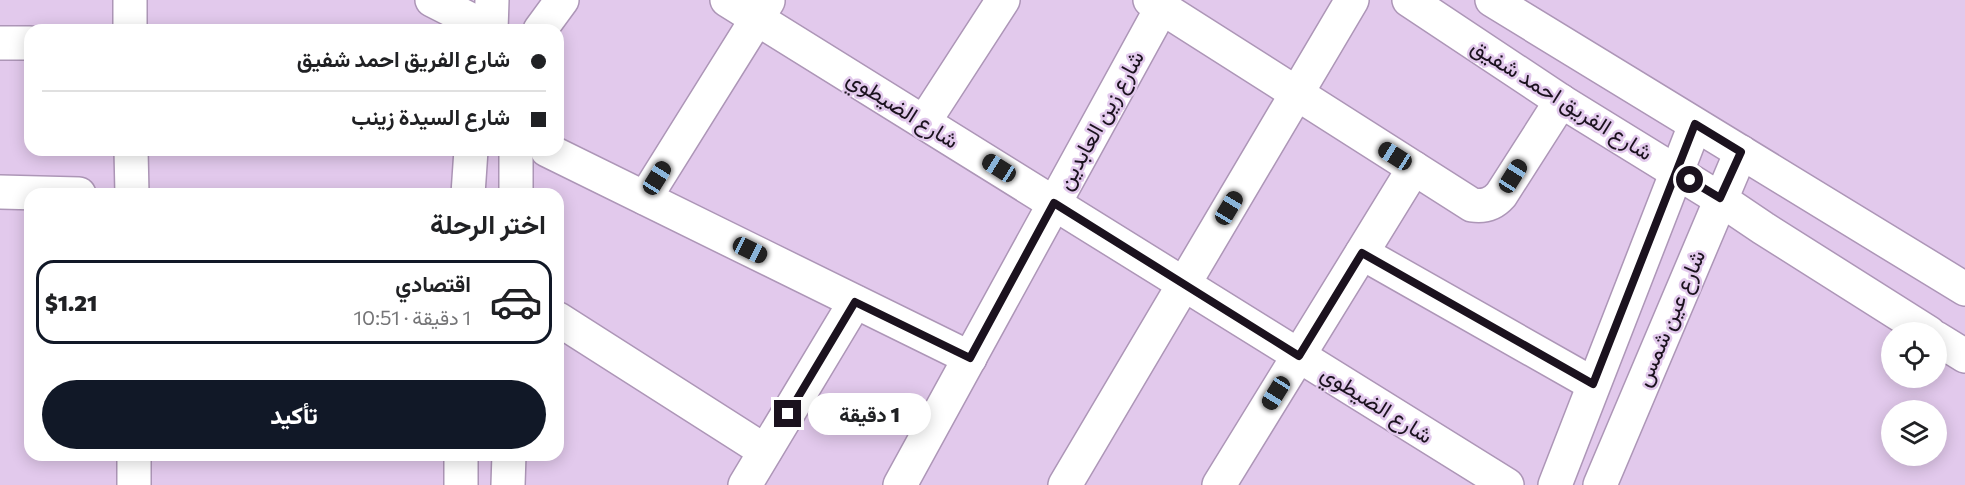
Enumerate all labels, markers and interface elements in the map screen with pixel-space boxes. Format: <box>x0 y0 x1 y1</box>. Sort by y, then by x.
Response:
street label: شارع الفريق احمد شفيق <box>1465 32 1658 167</box>
text: شارع الفريق احمد شفيق <box>297 45 510 72</box>
street label: شارع زين العابدين <box>1050 45 1151 195</box>
street label: شارع الضيطوي <box>839 63 964 159</box>
text: شارع السيدة زينب <box>351 103 510 130</box>
car <box>1375 139 1415 173</box>
car <box>979 151 1019 185</box>
car <box>1496 156 1530 196</box>
car <box>640 158 674 198</box>
route start <box>1676 166 1703 193</box>
car <box>1212 188 1246 228</box>
text: اختر الرحلة <box>430 207 546 240</box>
car <box>730 234 770 266</box>
street label: شارع عين شمس <box>1629 245 1712 391</box>
text: اقتصادي <box>395 270 471 297</box>
icon: car <box>489 275 543 329</box>
text: $1.21 <box>45 289 97 316</box>
text: 1 دقيقة · 10:51 <box>354 305 471 329</box>
map controls <box>1881 322 1947 466</box>
button: locate <box>1881 322 1947 388</box>
street label: شارع الضيطوي <box>1313 358 1438 454</box>
car <box>1259 373 1293 413</box>
button: تأكيد <box>42 380 546 449</box>
callout: 1 دقيقة <box>809 393 932 435</box>
route end <box>774 400 801 427</box>
button: layers <box>1881 400 1947 466</box>
text: 1 دقيقة <box>839 402 900 426</box>

